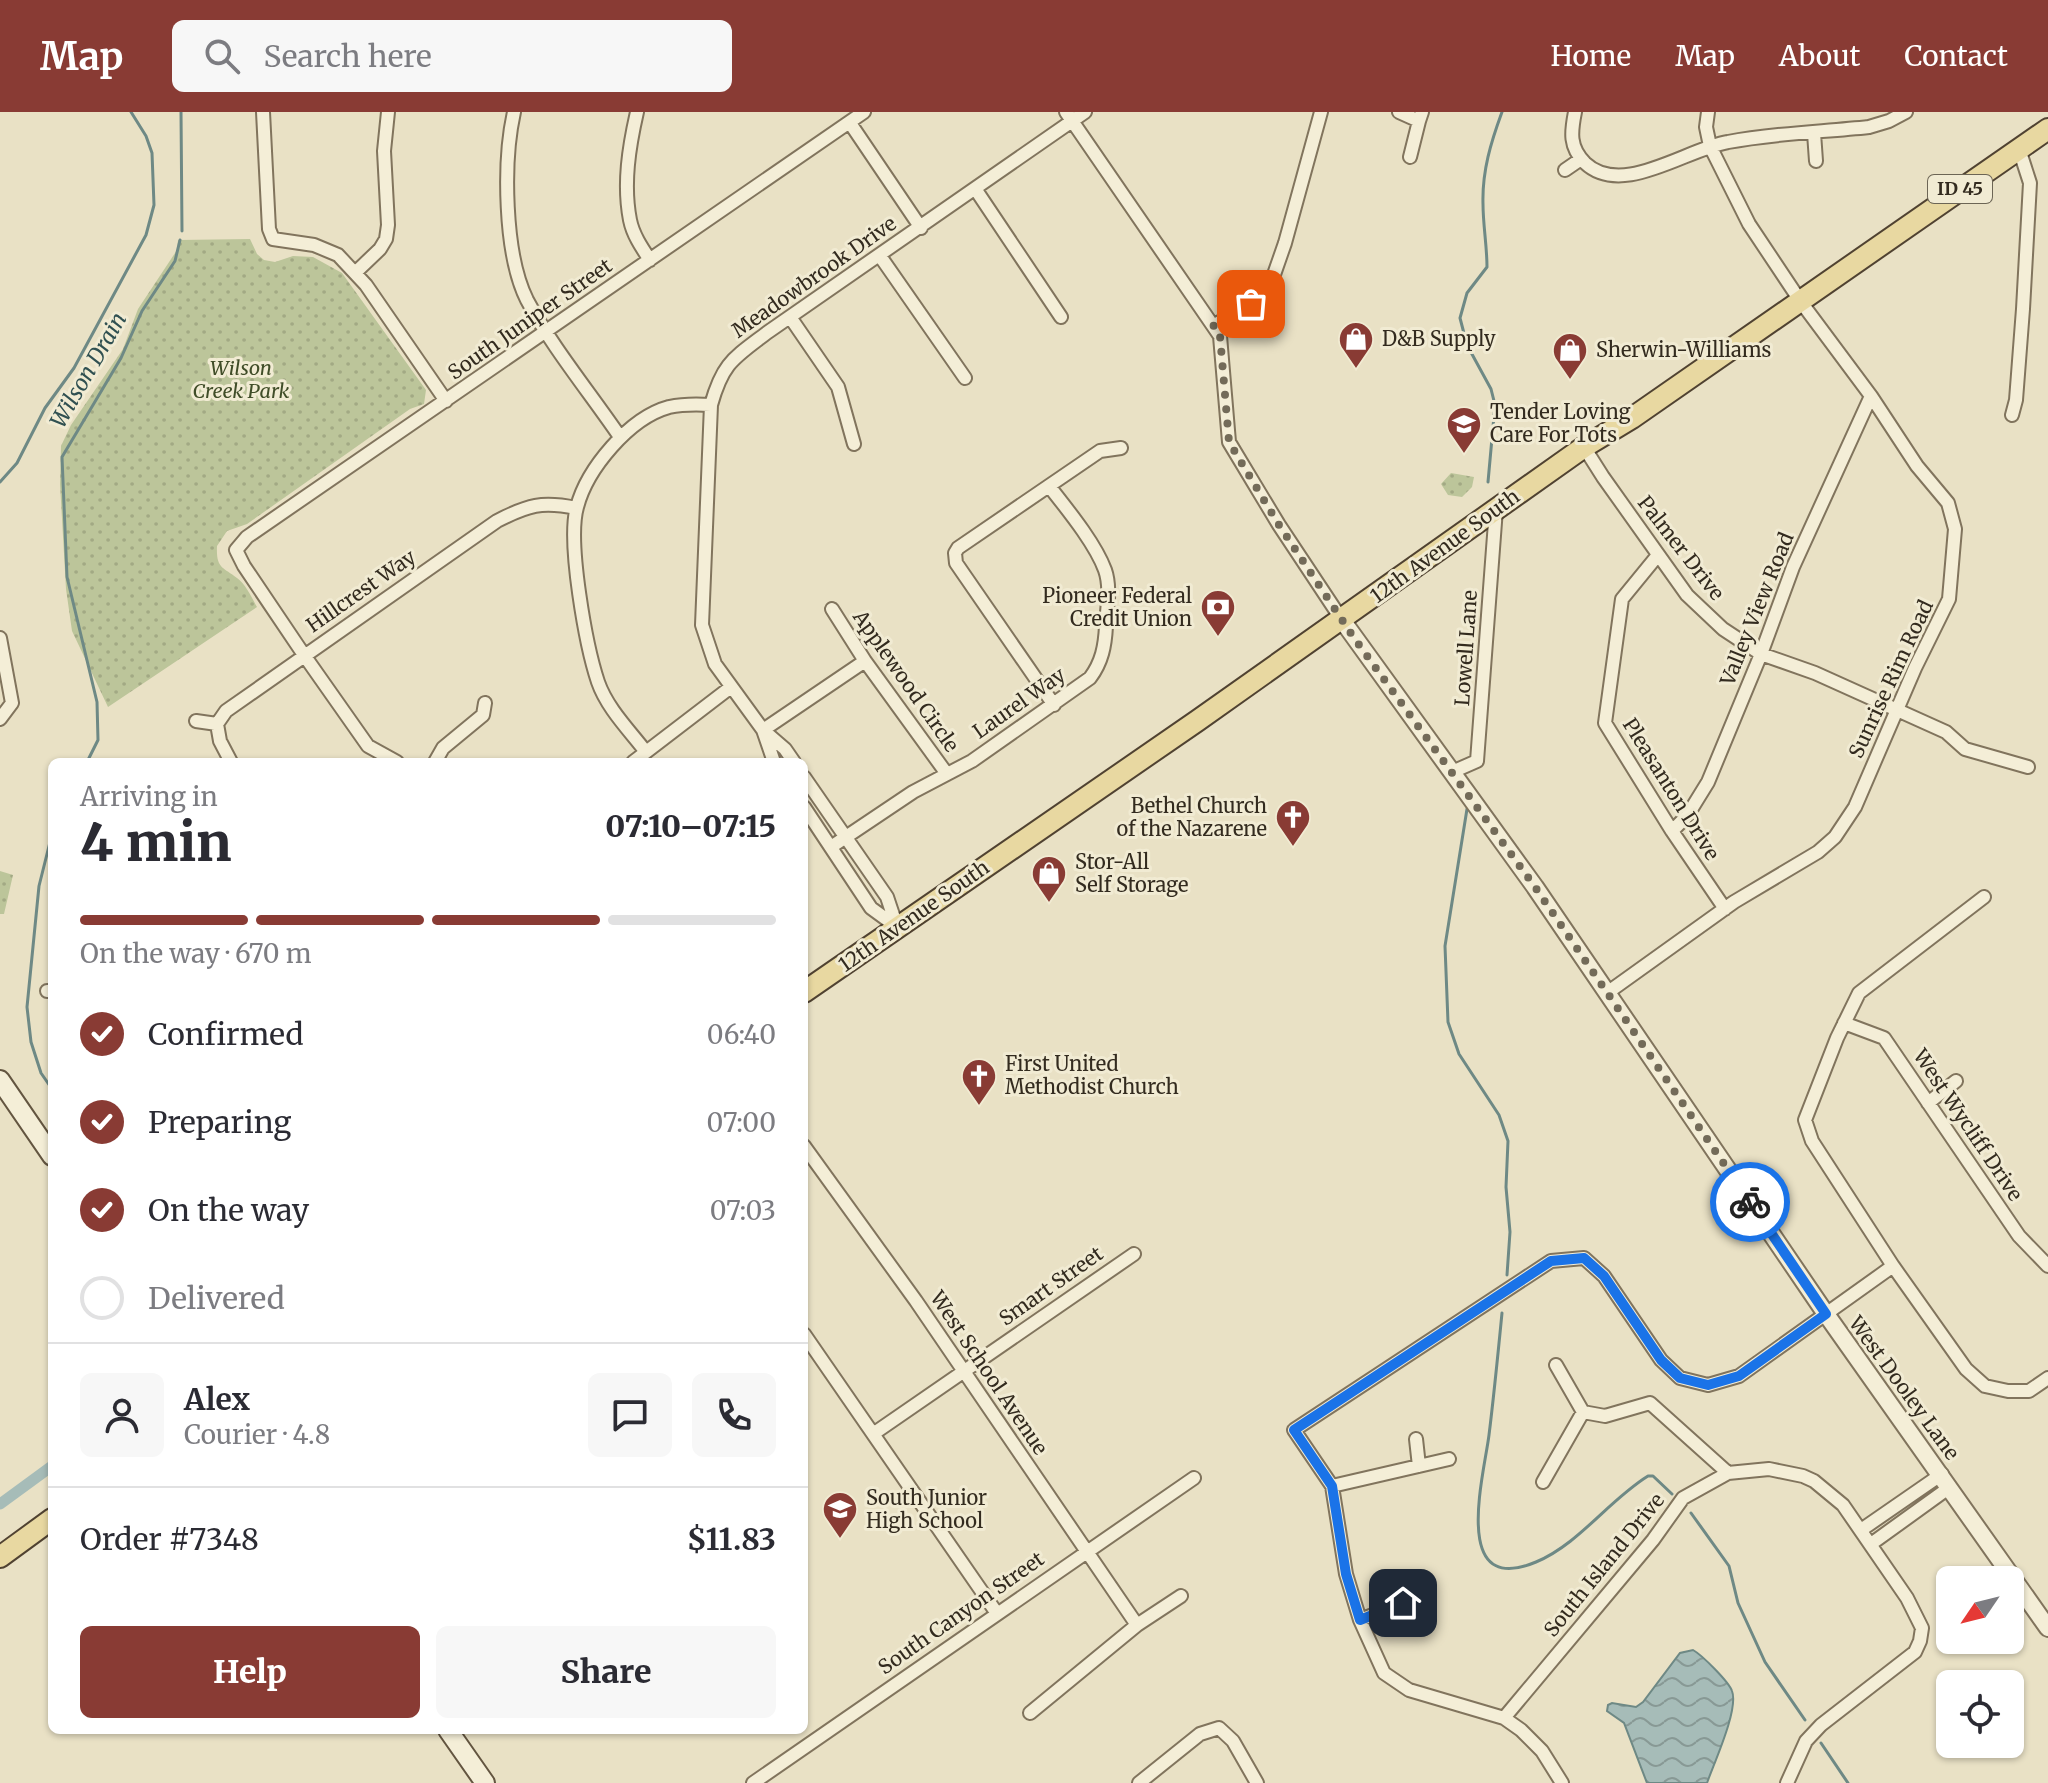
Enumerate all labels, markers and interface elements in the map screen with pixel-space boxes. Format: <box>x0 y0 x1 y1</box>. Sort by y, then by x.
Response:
search box <box>172 20 732 92</box>
text: Map <box>40 33 124 80</box>
icon: search <box>200 34 244 78</box>
text: Search here <box>264 37 432 75</box>
text: Home <box>1550 38 1631 74</box>
text: Map <box>1675 38 1735 74</box>
text: About <box>1779 38 1860 74</box>
text: Contact <box>1904 38 2008 74</box>
road number: ID 45 <box>1928 175 1992 203</box>
street label: Meadowbrook Drive <box>727 210 901 343</box>
street label: South Juniper Street <box>443 252 617 385</box>
pin <box>1217 270 1285 338</box>
icon: bag <box>1229 282 1273 326</box>
water label: Wilson Drain <box>44 307 132 433</box>
shop icon: D&B Supply <box>1337 320 1375 370</box>
place label: D&B Supply <box>1382 326 1496 351</box>
shop icon: Sherwin-Williams <box>1551 331 1589 381</box>
place label: Sherwin-Williams <box>1596 337 1771 362</box>
park label: Wilson Creek Park <box>192 355 290 403</box>
place label: Tender Loving Care For Tots <box>1490 399 1631 447</box>
school or university icon: Tender Loving Care For Tots <box>1445 405 1483 455</box>
street label: 12th Avenue South <box>1365 483 1524 608</box>
street label: Palmer Drive <box>1633 491 1730 605</box>
street label: Valley View Road <box>1714 529 1799 690</box>
street label: Hillcrest Way <box>301 544 420 637</box>
place label: Pioneer Federal Credit Union <box>1042 583 1192 631</box>
bank icon: Pioneer Federal Credit Union <box>1199 588 1237 638</box>
street label: Lowell Lane <box>1449 589 1482 707</box>
street label: Sunrise Rim Road <box>1843 596 1938 762</box>
street label: Applewood Circle <box>848 604 965 756</box>
street label: Laurel Way <box>968 661 1070 743</box>
street label: Pleasanton Drive <box>1618 713 1725 864</box>
text: Arriving in <box>80 780 218 813</box>
place label: Bethel Church of the Nazarene <box>1116 793 1267 841</box>
church icon: Bethel Church of the Nazarene <box>1274 798 1312 848</box>
text: 07:10–07:15 <box>605 807 776 845</box>
text: 4 min <box>80 810 232 875</box>
place label: Stor-All Self Storage <box>1075 849 1189 897</box>
street label: 12th Avenue South <box>834 854 994 977</box>
shop icon: Stor-All Self Storage <box>1030 854 1068 904</box>
text: On the way · 670 m <box>80 937 312 970</box>
icon: check <box>80 1012 124 1056</box>
text: Confirmed <box>148 1015 303 1053</box>
text: 06:40 <box>707 1018 776 1051</box>
street label: West Wycliff Drive <box>1908 1043 2028 1205</box>
place label: First United Methodist Church <box>1005 1051 1179 1099</box>
church icon: First United Methodist Church <box>960 1057 998 1107</box>
icon: check <box>80 1100 124 1144</box>
text: Preparing <box>148 1103 291 1141</box>
text: 07:00 <box>707 1106 776 1139</box>
courier <box>1710 1162 1790 1242</box>
icon: bike <box>1728 1180 1772 1224</box>
icon: check <box>80 1188 124 1232</box>
text: On the way <box>148 1191 309 1229</box>
text: 07:03 <box>710 1194 776 1227</box>
street label: Smart Street <box>994 1241 1108 1331</box>
text: Delivered <box>148 1279 285 1317</box>
street label: West School Avenue <box>925 1285 1053 1459</box>
street label: West Dooley Lane <box>1843 1310 1965 1464</box>
button: person <box>80 1373 164 1457</box>
button: chat <box>588 1373 672 1457</box>
button: phone <box>692 1373 776 1457</box>
text: Alex <box>184 1380 250 1418</box>
text: Courier · 4.8 <box>184 1418 330 1451</box>
place label: South Junior High School <box>866 1485 987 1533</box>
street label: South Island Drive <box>1538 1488 1669 1641</box>
school or university icon: South Junior High School <box>821 1490 859 1540</box>
text: Order #7348 <box>80 1520 259 1558</box>
text: $11.83 <box>687 1520 776 1558</box>
street label: South Canyon Street <box>873 1546 1049 1679</box>
north arrow <box>1936 1566 2024 1654</box>
map controls <box>1936 1566 2024 1758</box>
pin <box>1369 1569 1437 1637</box>
icon: home <box>1381 1581 1425 1625</box>
button: Help <box>80 1626 420 1718</box>
button: Share <box>436 1626 776 1718</box>
button: locate <box>1936 1670 2024 1758</box>

